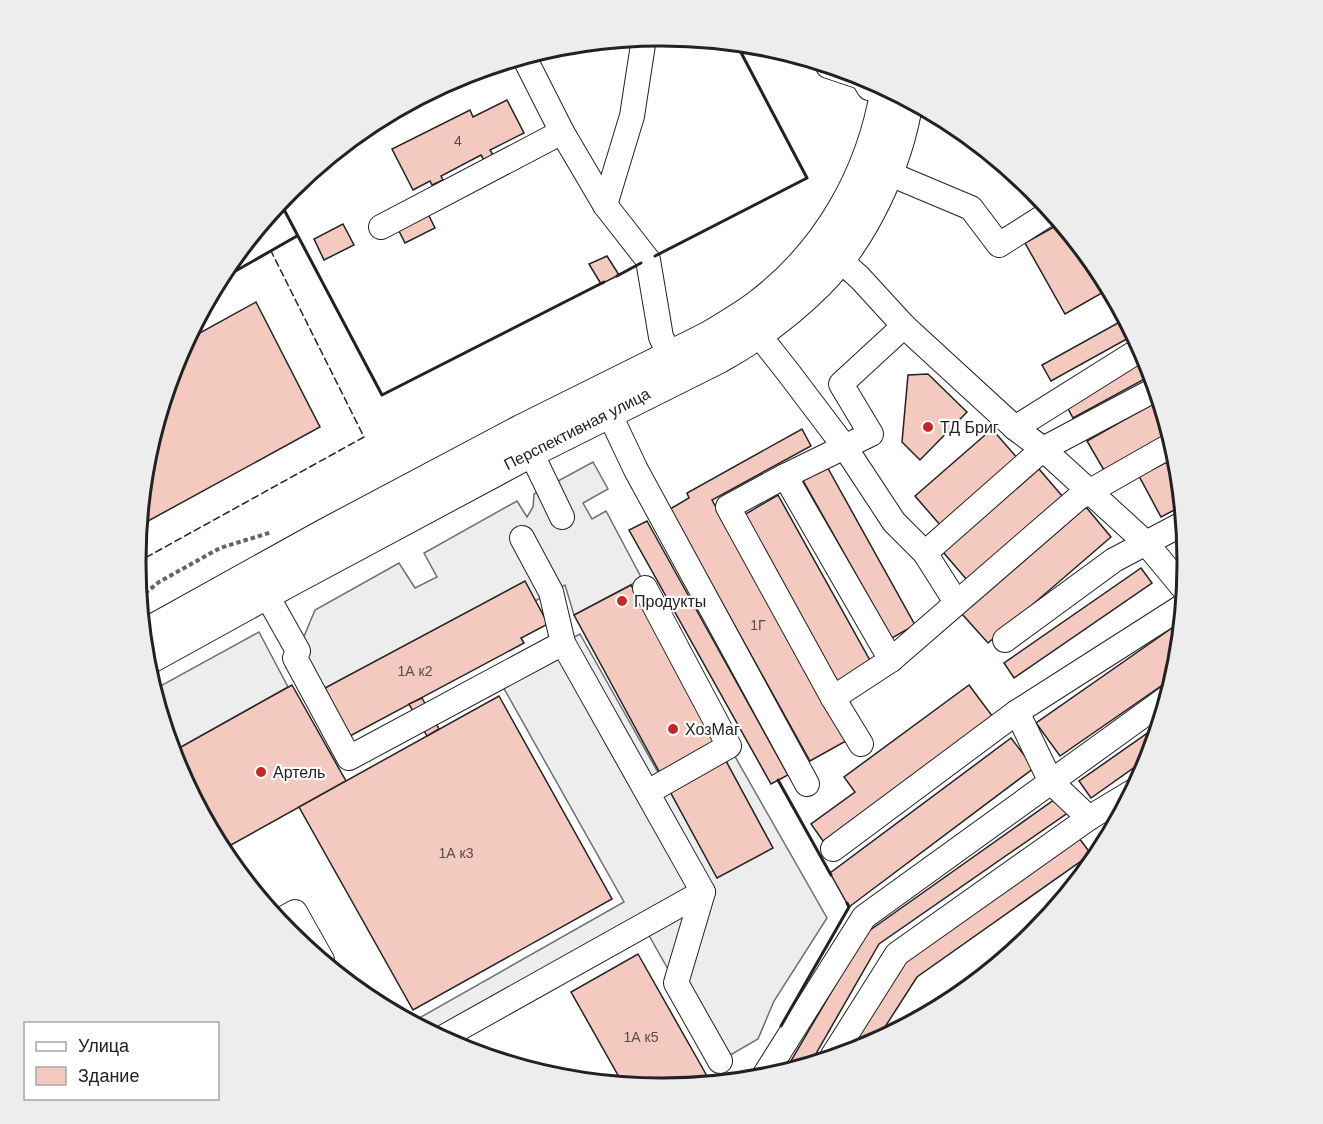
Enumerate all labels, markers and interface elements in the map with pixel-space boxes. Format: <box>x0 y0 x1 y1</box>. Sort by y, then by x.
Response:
house number: 4 <box>454 133 462 149</box>
street label: Перспективная улица <box>501 385 653 473</box>
place label: ТД Бриг <box>940 419 999 436</box>
marker: ТД Бриг <box>921 420 935 434</box>
place label: Продукты <box>634 593 706 610</box>
marker: Продукты <box>615 594 629 608</box>
house number: 1Г <box>750 617 766 633</box>
house number: 1А к2 <box>398 663 433 679</box>
place label: ХозМаг <box>685 721 740 738</box>
marker: ХозМаг <box>666 722 680 736</box>
place label: Артель <box>273 764 325 781</box>
marker: Артель <box>254 765 268 779</box>
house number: 1А к3 <box>439 845 474 861</box>
legend <box>24 1022 219 1100</box>
house number: 1А к5 <box>624 1029 659 1045</box>
text: Улица <box>78 1036 130 1056</box>
text: Здание <box>78 1066 139 1086</box>

